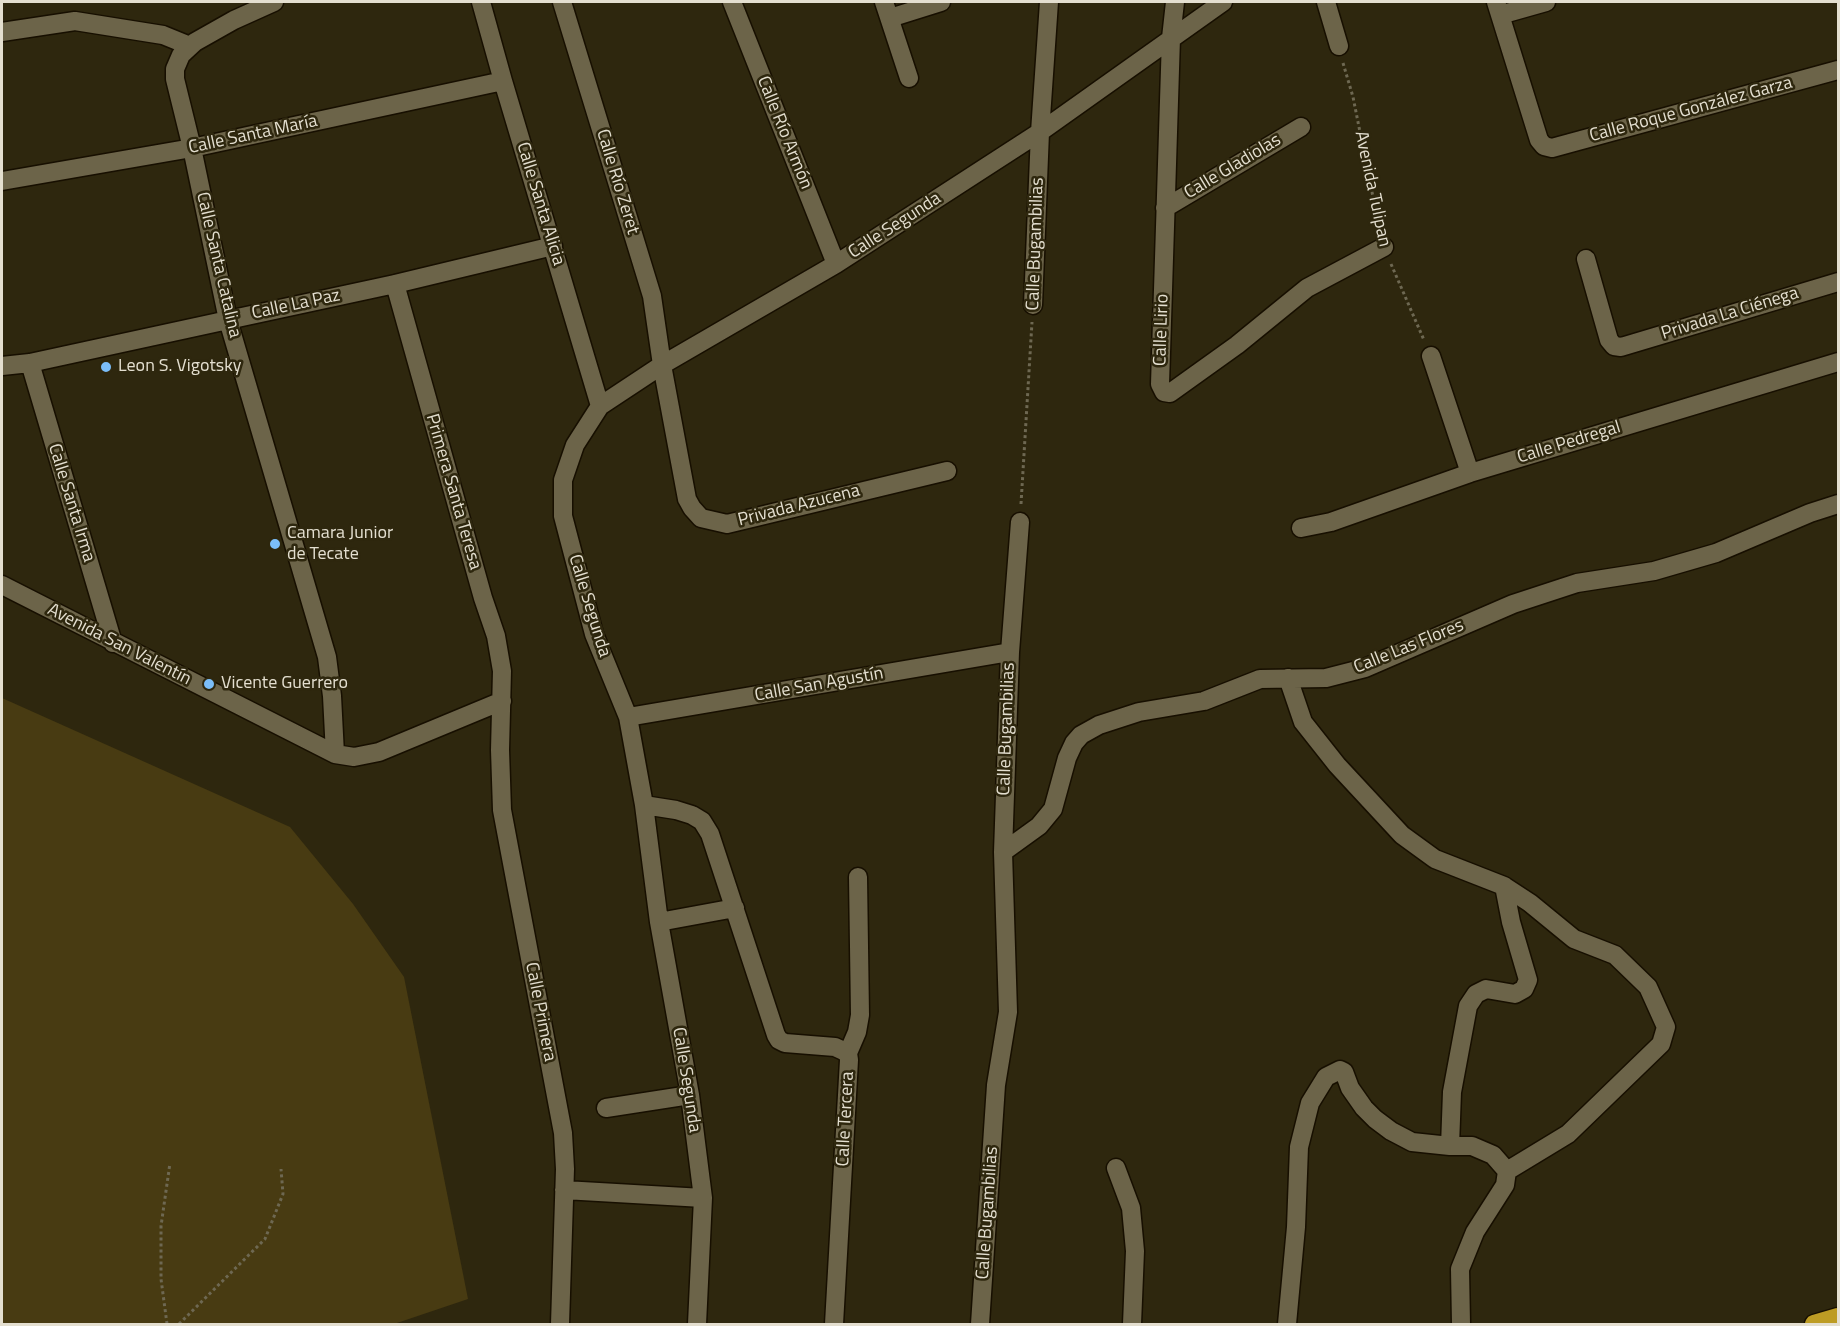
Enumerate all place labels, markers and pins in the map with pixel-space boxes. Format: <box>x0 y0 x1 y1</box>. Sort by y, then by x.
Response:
place label: Leon S. Vigotsky <box>118 356 241 378</box>
marker: Leon S. Vigotsky <box>99 360 113 374</box>
place label: Camara Junior de Tecate <box>287 523 393 566</box>
marker: Camara Junior de Tecate <box>268 537 282 551</box>
place label: Vicente Guerrero <box>221 673 348 695</box>
marker: Vicente Guerrero <box>202 677 216 691</box>

